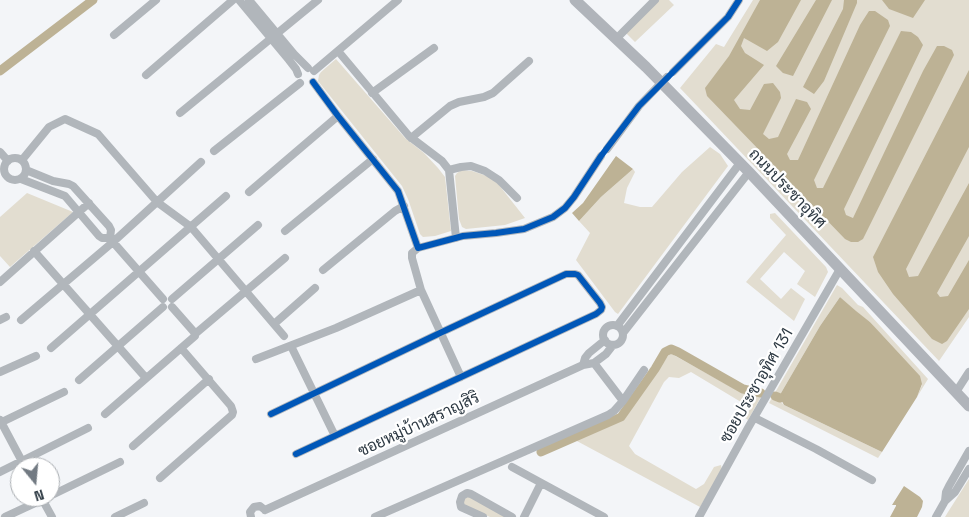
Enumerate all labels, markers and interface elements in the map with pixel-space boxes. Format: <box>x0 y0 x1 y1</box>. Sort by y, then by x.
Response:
street label: ถนนประชาอุทิศ <box>744 145 830 233</box>
street label: ซอยประชาอุทิศ 131 <box>716 325 798 447</box>
street label: ซอยหมู่บ้านสราญสิริ <box>355 388 483 462</box>
north arrow <box>10 457 60 507</box>
text: N <box>32 485 46 505</box>

